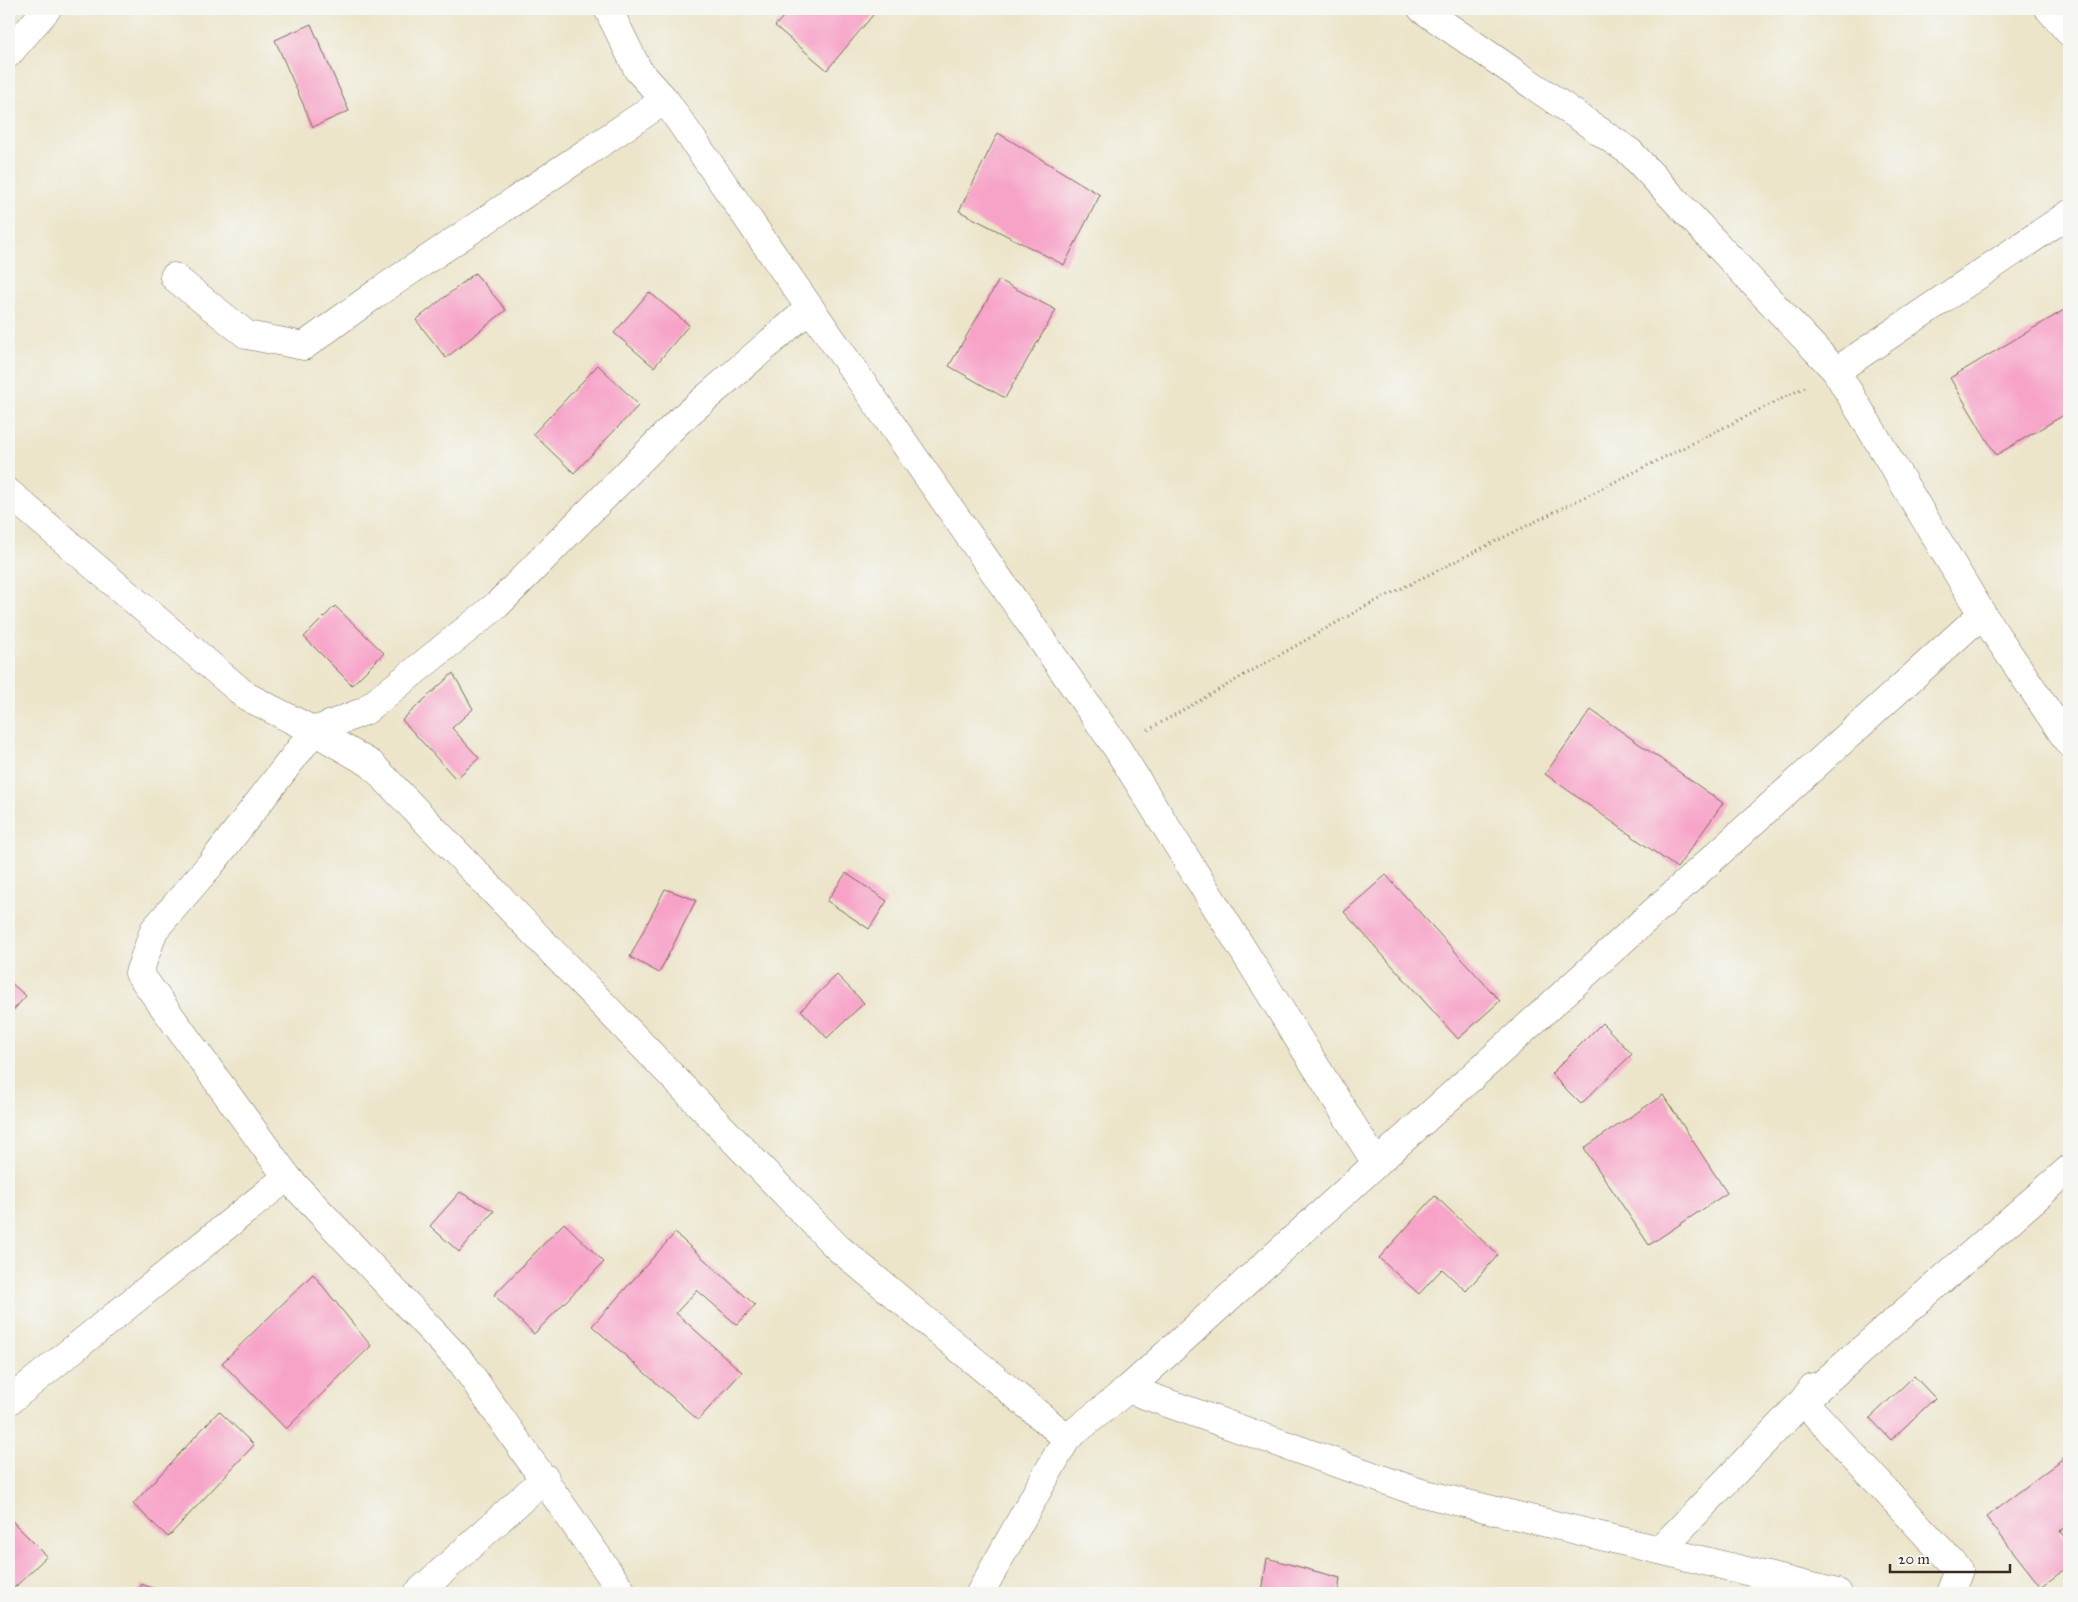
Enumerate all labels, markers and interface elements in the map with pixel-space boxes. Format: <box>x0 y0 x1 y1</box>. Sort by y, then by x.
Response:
scale bar <box>1890 1542 2010 1574</box>
text: 20 m <box>1898 1550 1930 1568</box>

